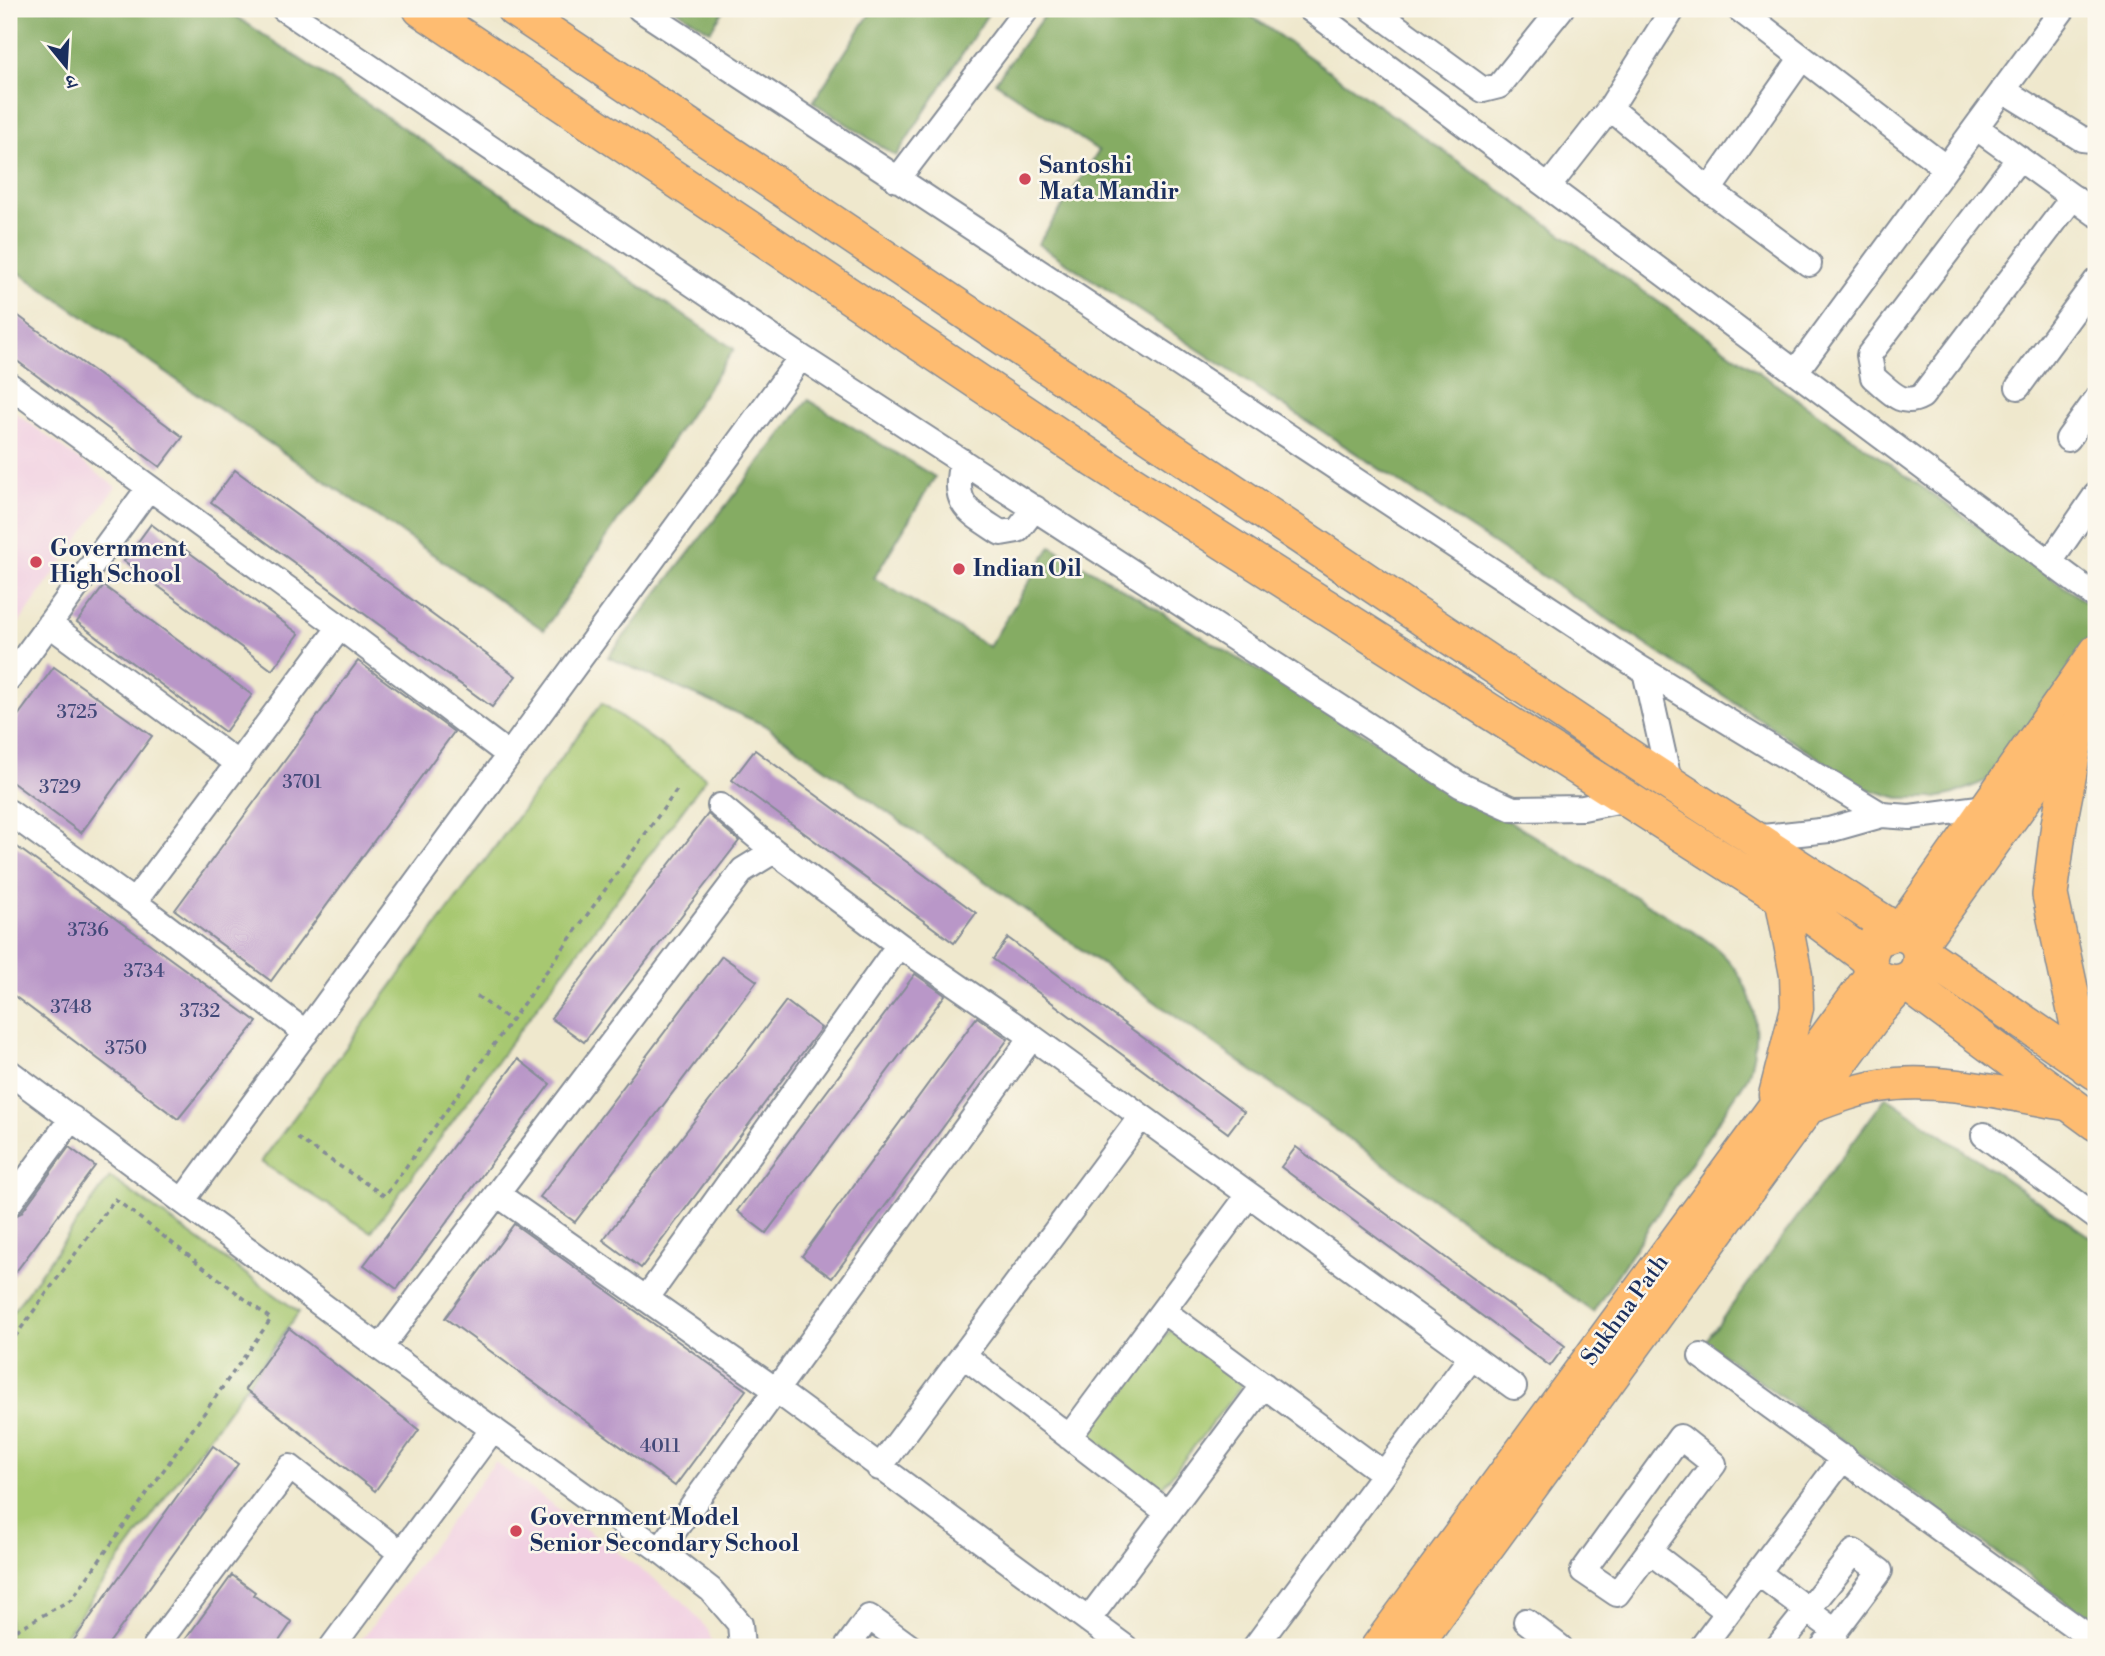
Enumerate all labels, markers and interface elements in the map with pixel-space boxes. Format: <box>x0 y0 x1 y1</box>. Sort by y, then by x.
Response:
north arrow <box>32 32 102 102</box>
text: उ <box>61 68 81 95</box>
place label: Santoshi Mata Mandir <box>1039 152 1179 206</box>
marker: Santoshi Mata Mandir <box>1017 171 1033 187</box>
place label: Government High School <box>50 535 187 589</box>
marker: Government High School <box>28 554 44 570</box>
place label: Indian Oil <box>973 555 1082 583</box>
marker: Indian Oil <box>951 561 967 577</box>
house number: 3725 <box>57 700 97 724</box>
house number: 3701 <box>282 770 322 794</box>
house number: 3729 <box>39 775 81 799</box>
house number: 3736 <box>67 918 109 942</box>
house number: 3734 <box>123 959 165 983</box>
house number: 3748 <box>50 995 92 1019</box>
house number: 3732 <box>180 999 220 1023</box>
house number: 3750 <box>105 1036 147 1060</box>
street label: Sukhna Path <box>1575 1249 1675 1371</box>
house number: 4011 <box>640 1434 680 1458</box>
place label: Government Model Senior Secondary School <box>530 1504 800 1558</box>
marker: Government Model Senior Secondary School <box>508 1523 524 1539</box>

